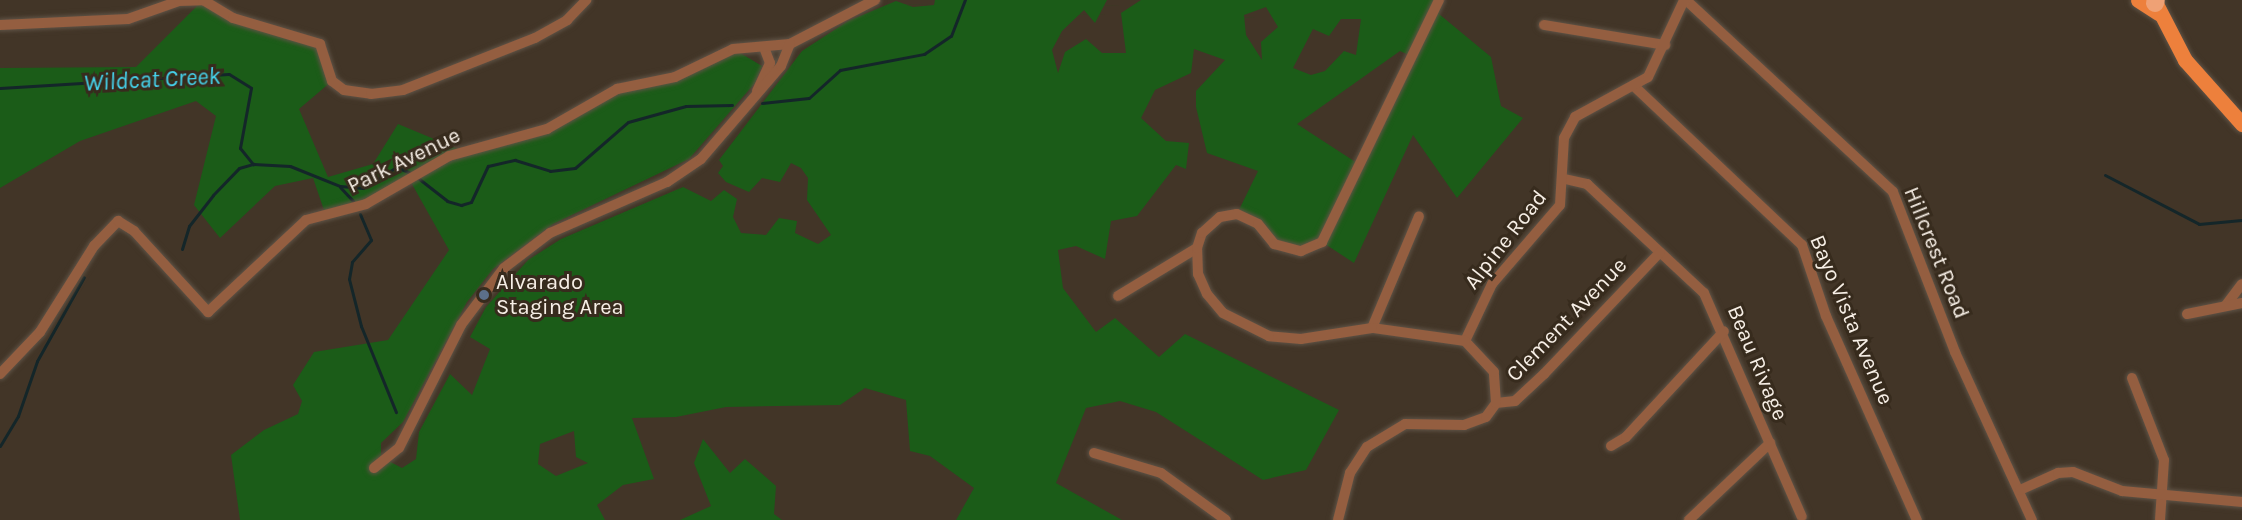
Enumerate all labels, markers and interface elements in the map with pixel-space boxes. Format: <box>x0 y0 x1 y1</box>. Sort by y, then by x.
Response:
water label: Wildcat Creek <box>83 62 221 98</box>
street label: Park Avenue <box>343 122 465 200</box>
street label: Hillcrest Road <box>1898 183 1974 323</box>
street label: Alpine Road <box>1459 185 1553 295</box>
street label: Bayo Vista Avenue <box>1803 231 1899 409</box>
street label: Clement Avenue <box>1501 253 1633 387</box>
place label: Alvarado Staging Area <box>496 269 624 320</box>
marker: Alvarado Staging Area <box>477 288 491 302</box>
street label: Beau Rivage <box>1721 301 1793 425</box>

